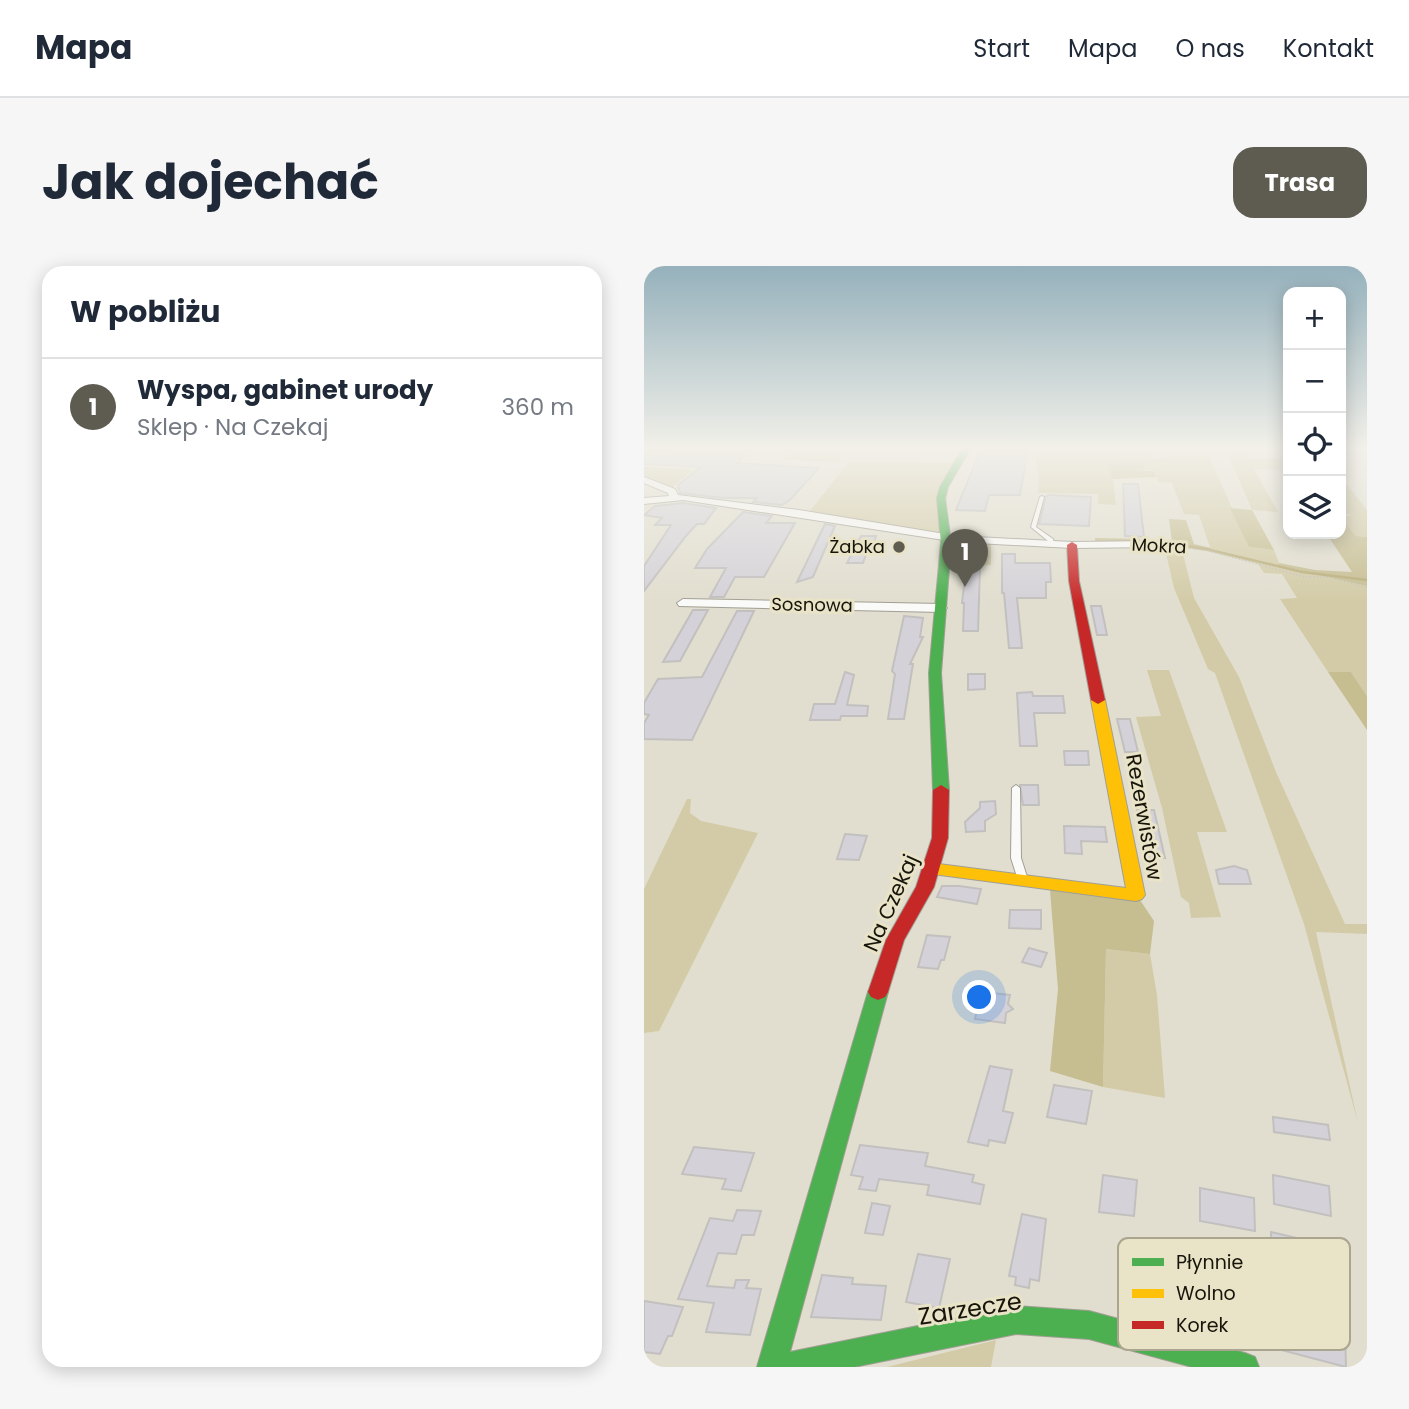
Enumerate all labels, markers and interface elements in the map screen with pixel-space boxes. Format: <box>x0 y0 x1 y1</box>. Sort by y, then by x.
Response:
text: Mapa <box>35 24 133 71</box>
text: Start <box>973 32 1030 65</box>
text: Mapa <box>1068 32 1137 65</box>
text: O nas <box>1175 32 1245 65</box>
text: Kontakt <box>1283 32 1374 65</box>
button: Trasa <box>1233 147 1367 218</box>
text: Jak dojechać <box>42 148 379 216</box>
map controls <box>1283 287 1346 539</box>
button: + <box>1283 287 1346 350</box>
text: W pobliżu <box>70 290 221 333</box>
button: − <box>1283 350 1346 413</box>
text: Wyspa, gabinet urody <box>137 372 433 408</box>
text: 1 <box>89 391 97 423</box>
text: 360 m <box>502 391 574 423</box>
text: Sklep · Na Czekaj <box>137 411 328 443</box>
button: locate <box>1283 413 1346 476</box>
button: layers <box>1283 476 1346 539</box>
pin: 1 <box>942 529 988 587</box>
street label: Mokra <box>1131 532 1187 559</box>
place label: Żabka <box>829 534 885 559</box>
marker: Żabka <box>891 539 907 555</box>
street label: Sosnowa <box>771 591 853 618</box>
street label: Rezerwistów <box>1119 751 1170 882</box>
street label: Na Czekaj <box>856 850 925 956</box>
your location <box>962 980 996 1014</box>
legend <box>1118 1238 1350 1350</box>
text: Płynnie <box>1176 1249 1243 1276</box>
text: Wolno <box>1176 1280 1236 1307</box>
street label: Zarzecze <box>916 1284 1024 1333</box>
text: Korek <box>1176 1312 1228 1339</box>

